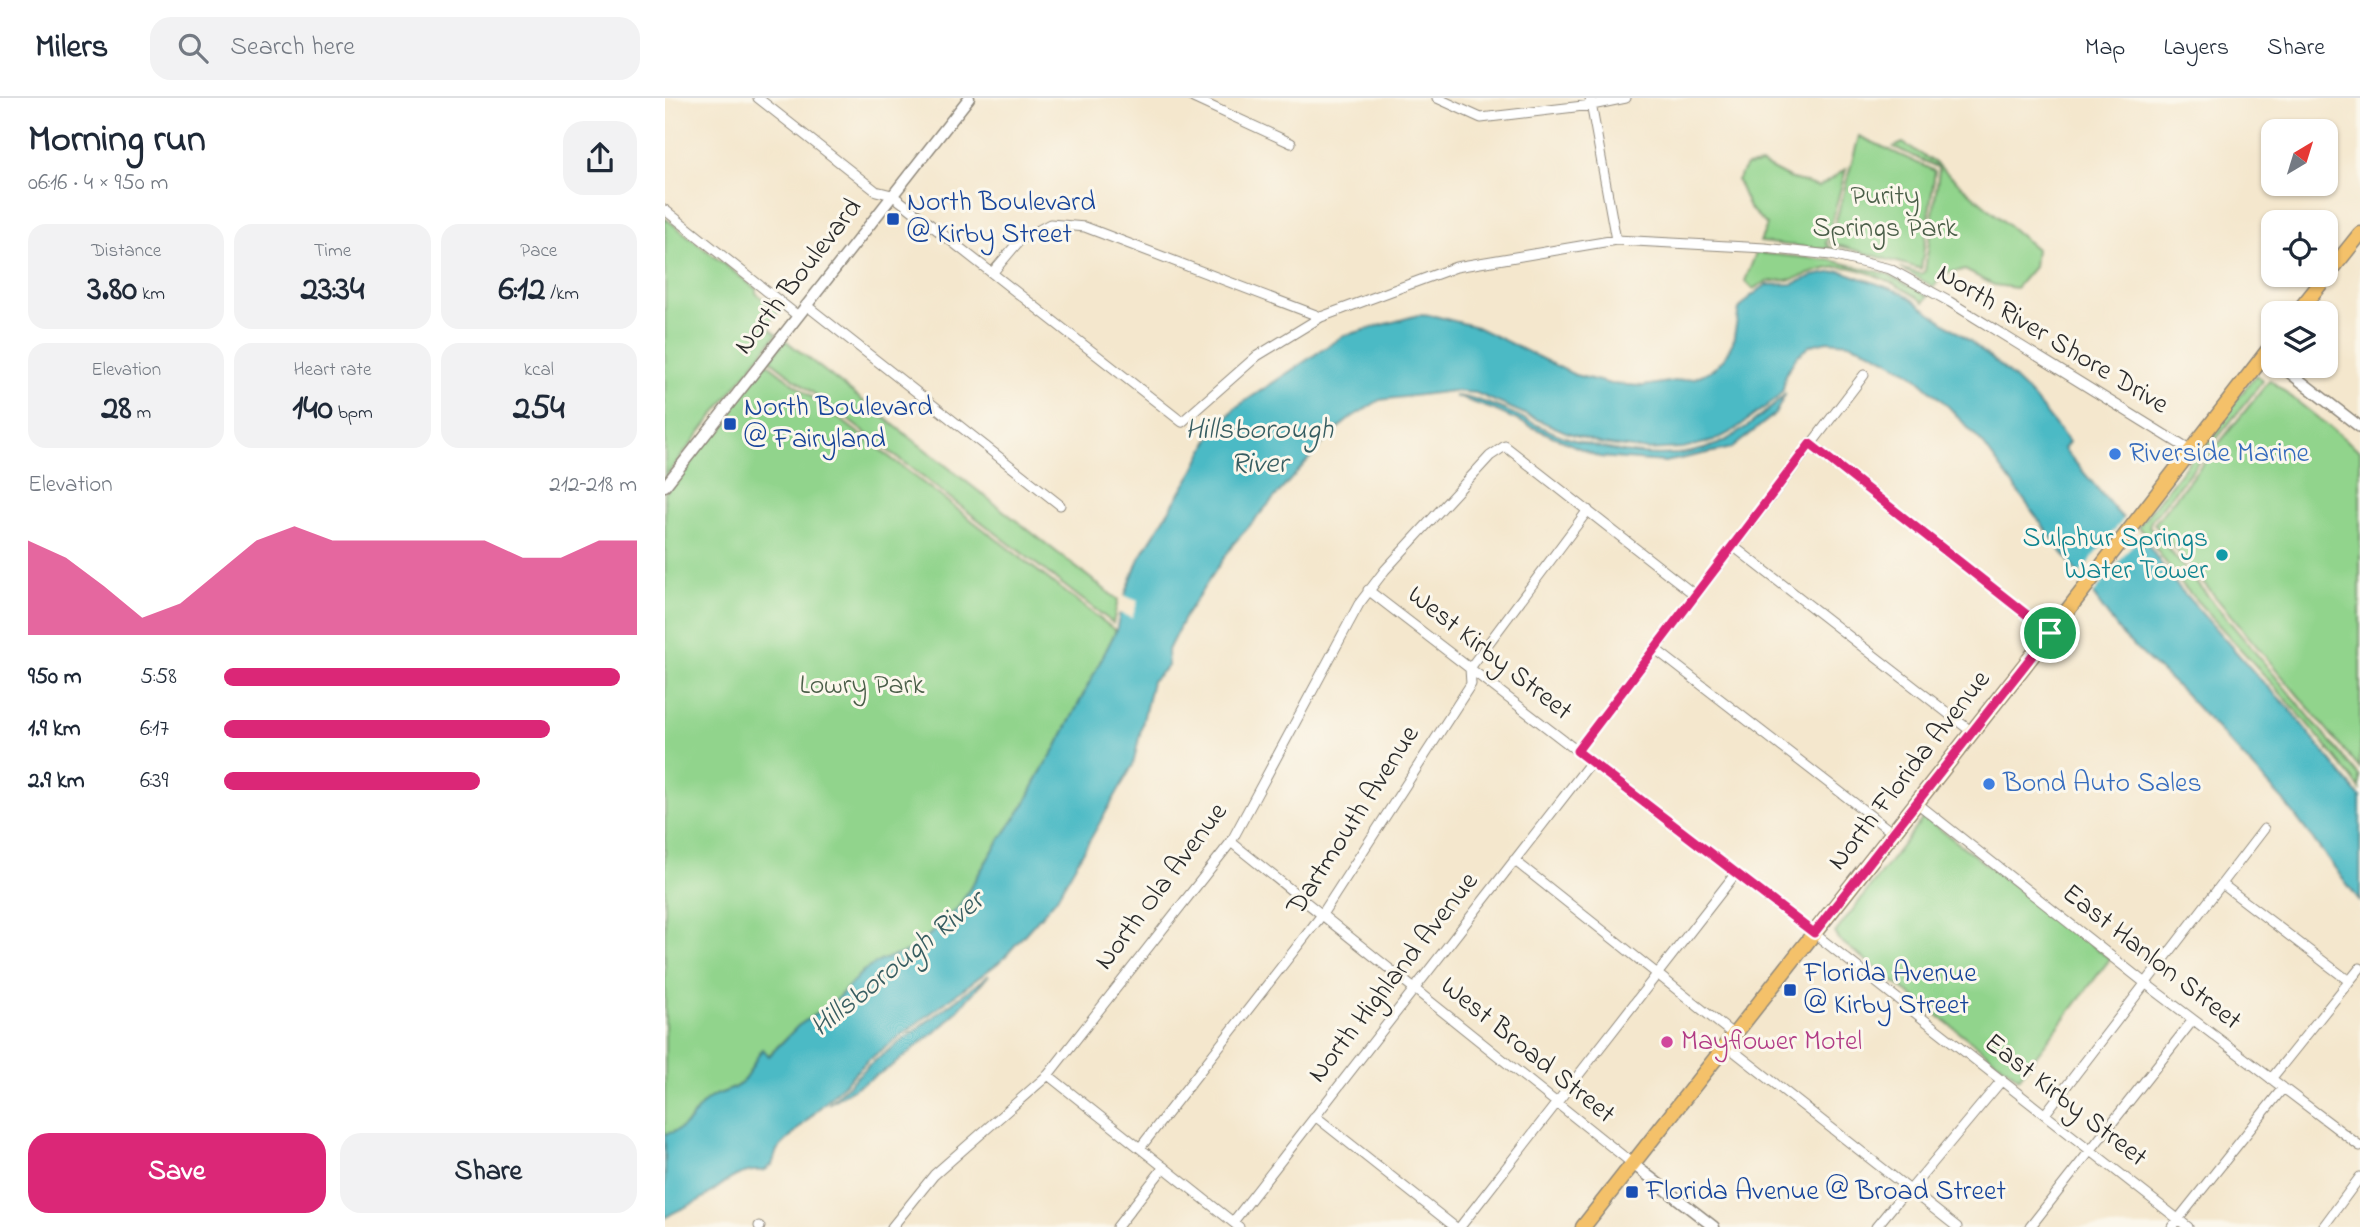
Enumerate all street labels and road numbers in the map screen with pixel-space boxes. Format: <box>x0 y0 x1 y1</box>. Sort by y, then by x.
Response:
street label: North Boulevard <box>725 190 873 364</box>
street label: North River Shore Drive <box>1928 254 2176 426</box>
street label: West Kirby Street <box>1398 576 1580 732</box>
street label: North Florida Avenue <box>1819 662 2002 880</box>
street label: Dartmouth Avenue <box>1277 717 1431 925</box>
street label: North Ola Avenue <box>1085 794 1239 980</box>
street label: North Highland Avenue <box>1298 863 1490 1092</box>
street label: East Hanlon Street <box>2052 875 2250 1041</box>
street label: West Broad Street <box>1430 967 1624 1135</box>
street label: East Kirby Street <box>1974 1024 2156 1178</box>

